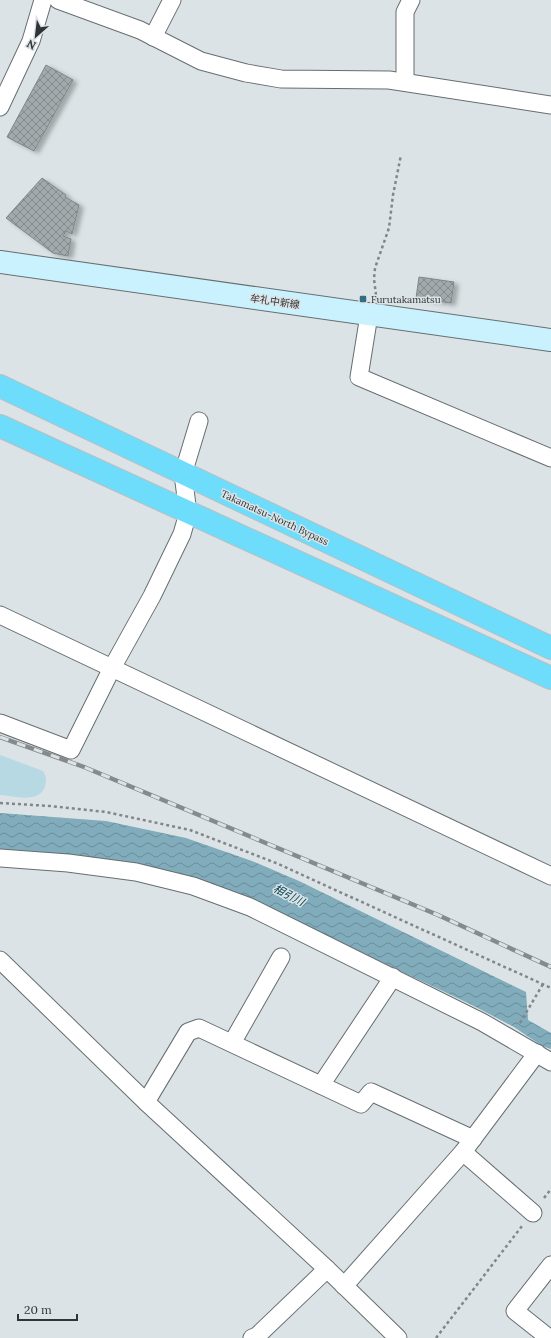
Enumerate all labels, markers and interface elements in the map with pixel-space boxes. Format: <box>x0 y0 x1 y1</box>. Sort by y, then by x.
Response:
north arrow <box>16 16 56 56</box>
text: N <box>24 36 38 53</box>
street label: 牟礼中新線 <box>249 292 301 311</box>
place label: Furutakamatsu <box>371 293 441 306</box>
marker: Furutakamatsu <box>358 294 368 304</box>
street label: Takamatsu-North Bypass <box>219 487 331 548</box>
water label: 相引川 <box>271 881 308 909</box>
scale bar <box>18 1296 77 1322</box>
text: 20 m <box>24 1302 52 1317</box>

